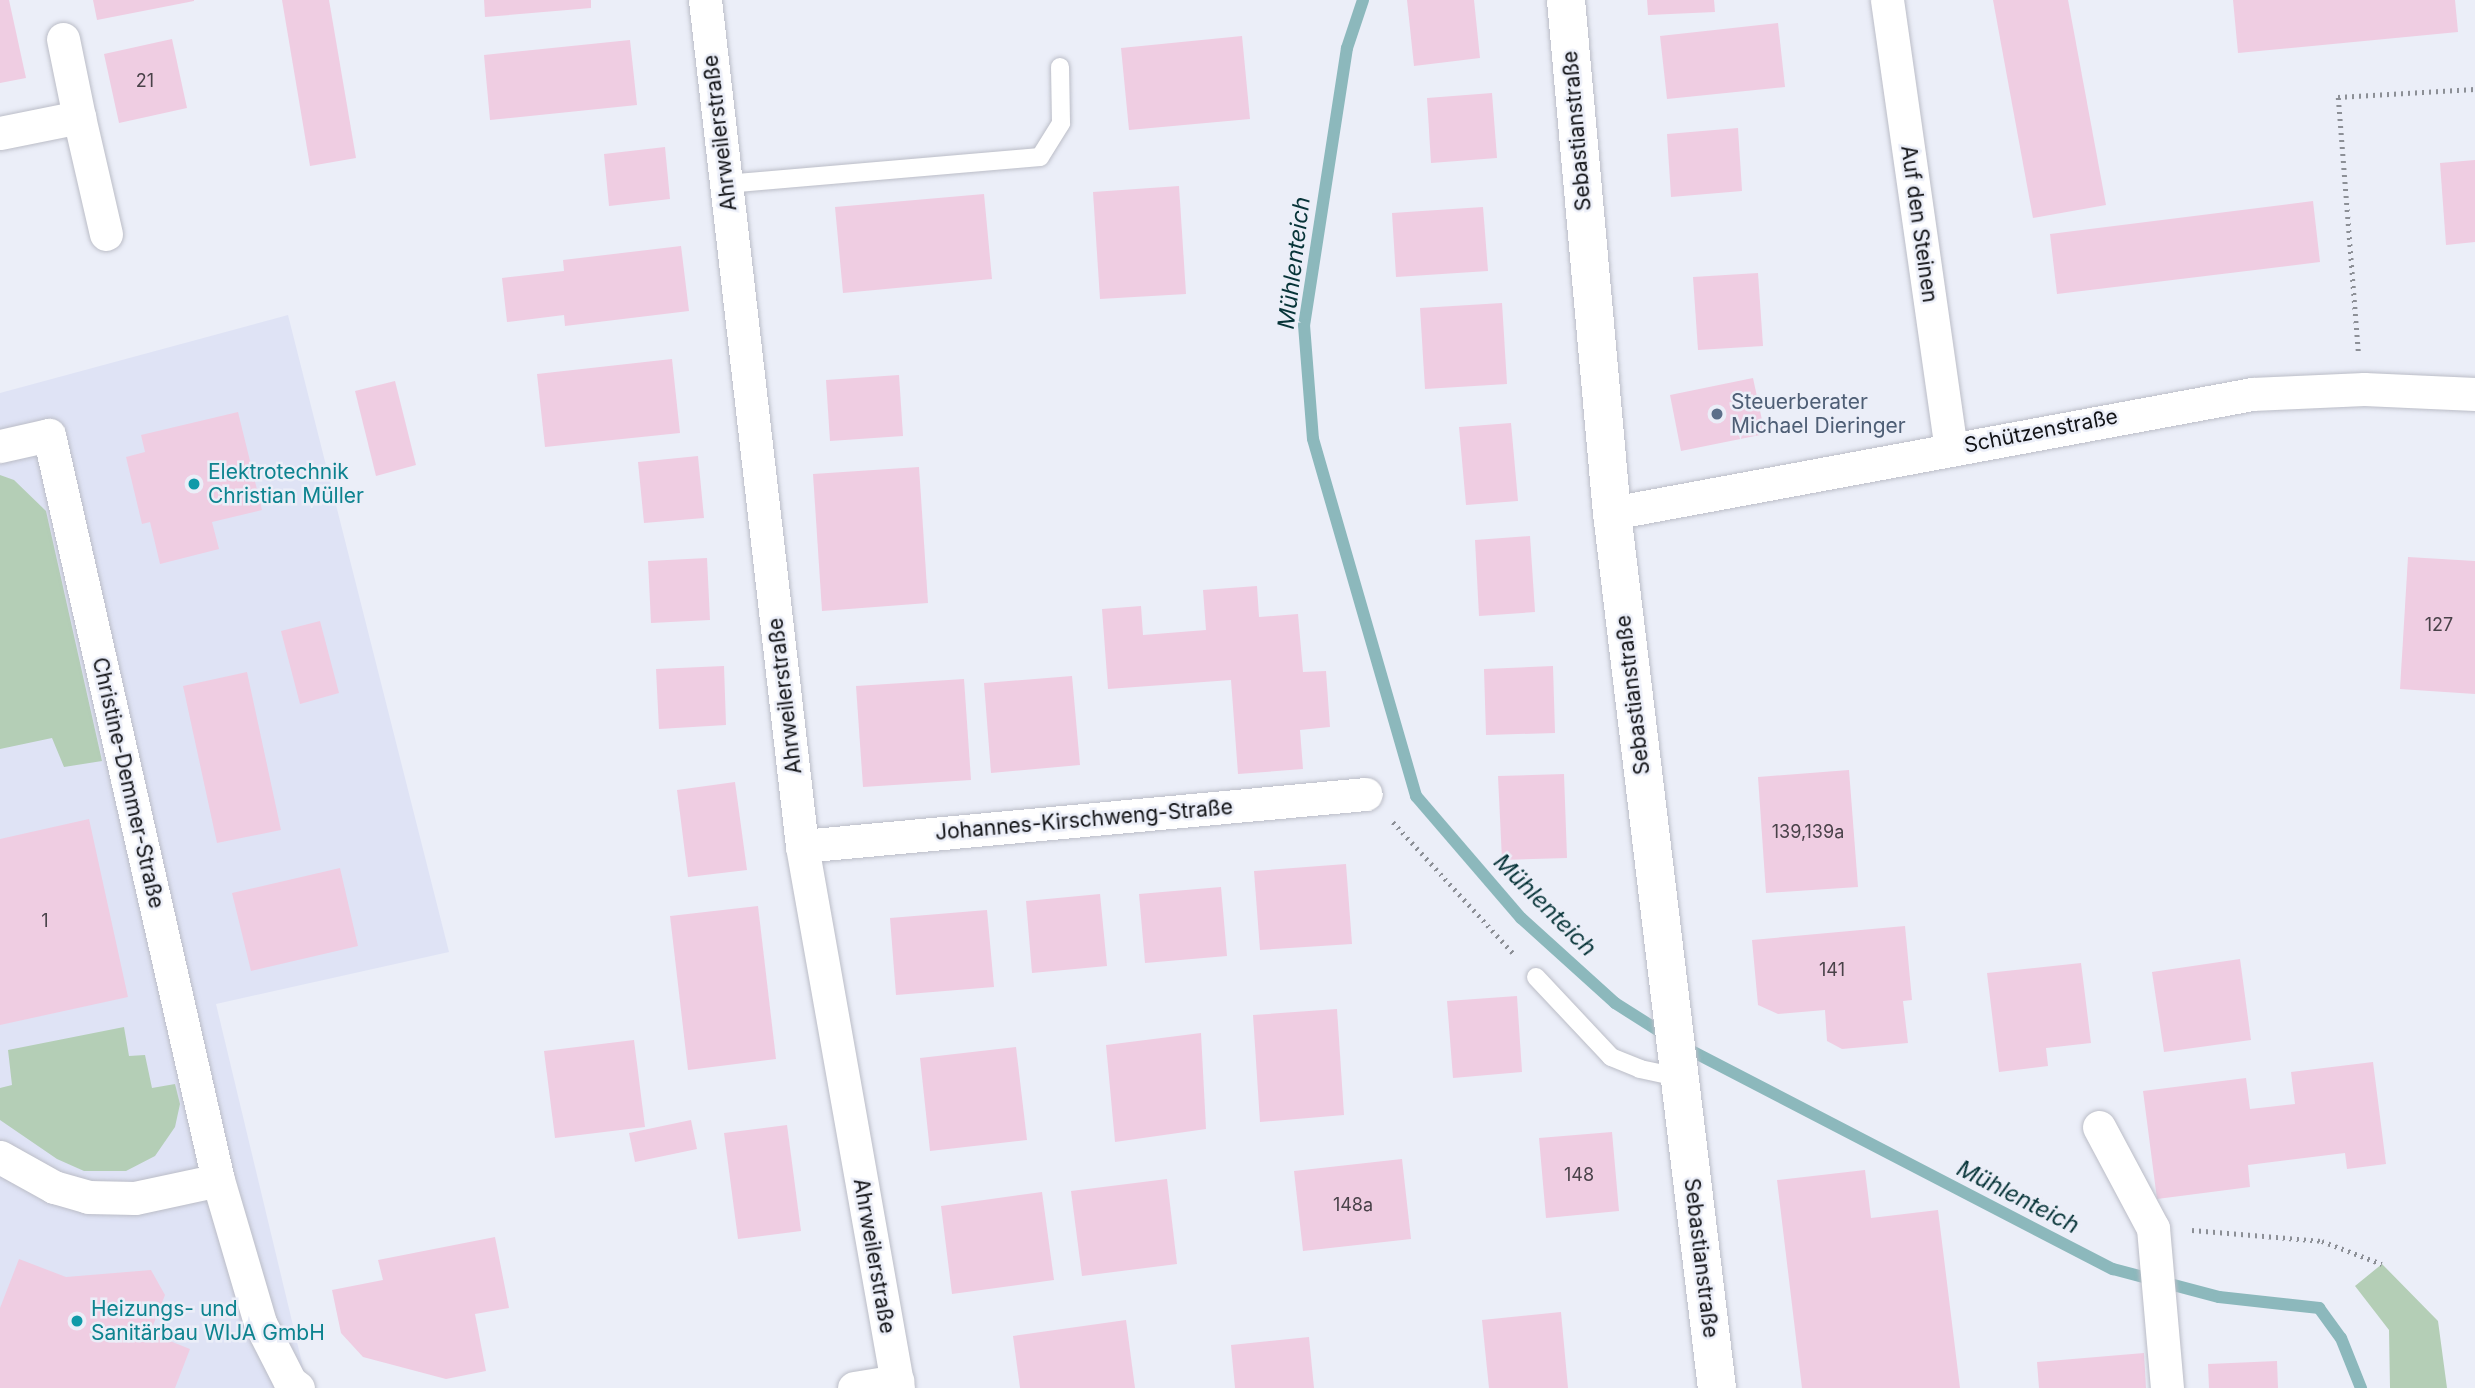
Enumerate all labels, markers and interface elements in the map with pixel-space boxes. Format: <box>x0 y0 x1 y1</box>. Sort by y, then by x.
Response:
street label: Sebastianstraße <box>1557 50 1597 212</box>
street label: Ahrweilerstraße <box>698 53 742 213</box>
house number: 21 <box>136 70 154 92</box>
street label: Auf den Steinen <box>1895 144 1943 304</box>
water label: Mühlenteich <box>1272 195 1316 331</box>
place label: Steuerberater Michael Dieringer <box>1731 389 1906 439</box>
street label: Schützenstraße <box>1962 404 2120 458</box>
marker: Steuerberater Michael Dieringer <box>1709 406 1725 422</box>
place label: Elektrotechnik Christian Müller <box>208 459 364 509</box>
marker: Elektrotechnik Christian Müller <box>186 476 202 492</box>
street label: Sebastianstraße <box>1611 614 1655 776</box>
house number: 127 <box>2425 614 2453 636</box>
street label: Ahrweilerstraße <box>763 616 807 776</box>
street label: Christine-Demmer-Straße <box>87 655 169 911</box>
street label: Johannes-Kirschweng-Straße <box>934 794 1234 846</box>
house number: 139,139a <box>1772 821 1844 843</box>
water label: Mühlenteich <box>1488 848 1602 962</box>
house number: 1 <box>41 910 49 932</box>
house number: 141 <box>1819 959 1845 981</box>
water label: Mühlenteich <box>1952 1154 2084 1240</box>
house number: 148 <box>1564 1164 1594 1186</box>
street label: Ahrweilerstraße <box>848 1176 900 1336</box>
street label: Sebastianstraße <box>1679 1177 1723 1339</box>
house number: 148a <box>1333 1194 1373 1216</box>
place label: Heizungs- und Sanitärbau WIJA GmbH <box>91 1296 325 1346</box>
marker: Heizungs- und Sanitärbau WIJA GmbH <box>69 1313 85 1329</box>

